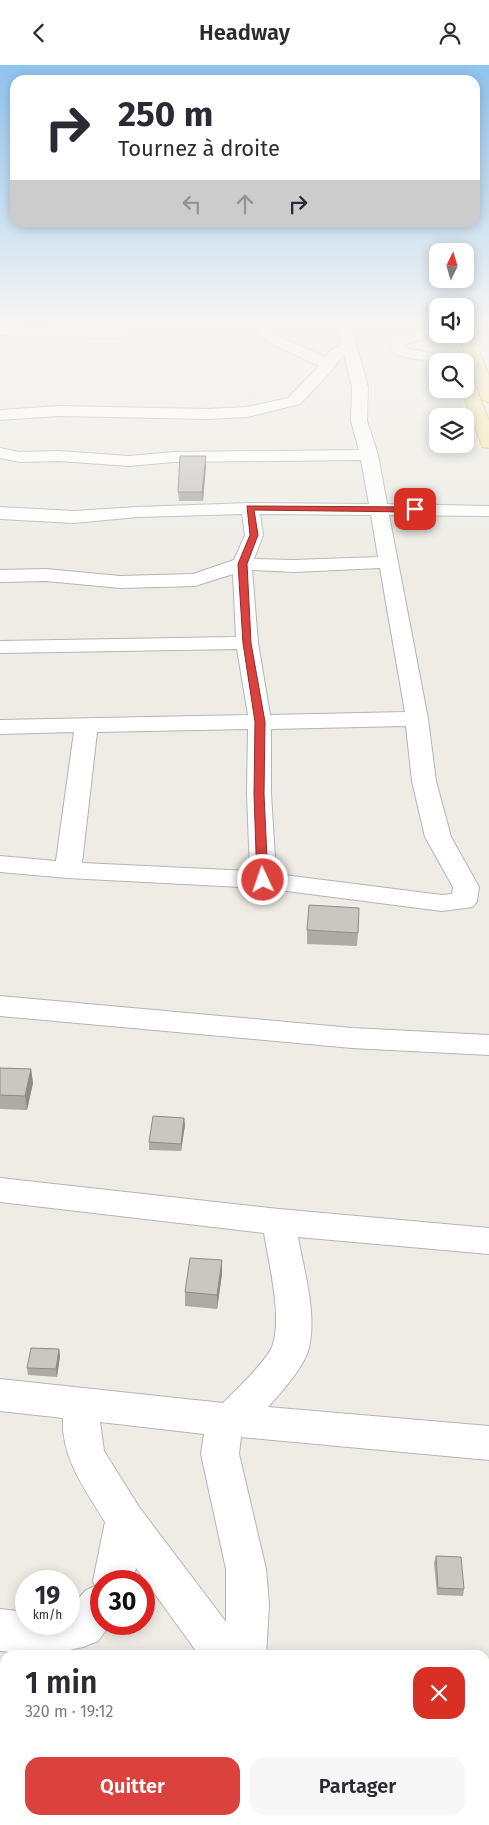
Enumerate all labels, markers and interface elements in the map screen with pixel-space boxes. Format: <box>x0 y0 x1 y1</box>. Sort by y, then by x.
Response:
icon: back <box>25 19 53 47</box>
text: Headway <box>199 19 290 46</box>
icon: person <box>436 19 464 47</box>
text: 250 m <box>118 93 213 135</box>
icon: right <box>35 95 100 160</box>
text: Tournez à droite <box>118 135 280 162</box>
icon: left <box>178 190 206 218</box>
icon: ahead <box>231 190 259 218</box>
icon: right <box>284 190 312 218</box>
north arrow <box>429 243 474 287</box>
map controls <box>429 243 474 453</box>
button: sound <box>429 298 474 343</box>
button: search <box>429 353 474 398</box>
button: layers <box>429 408 474 453</box>
pin <box>394 488 436 530</box>
icon: arrive <box>401 495 429 523</box>
position arrow <box>236 853 288 905</box>
speed limit sign: 30 <box>90 1570 155 1635</box>
text: 19 <box>35 1581 60 1611</box>
text: km/h <box>33 1608 62 1622</box>
text: 1 min <box>25 1665 97 1701</box>
button: close <box>413 1667 465 1719</box>
text: 320 m · 19:12 <box>25 1702 113 1721</box>
button: Quitter <box>25 1757 240 1815</box>
button: Partager <box>250 1757 465 1815</box>

